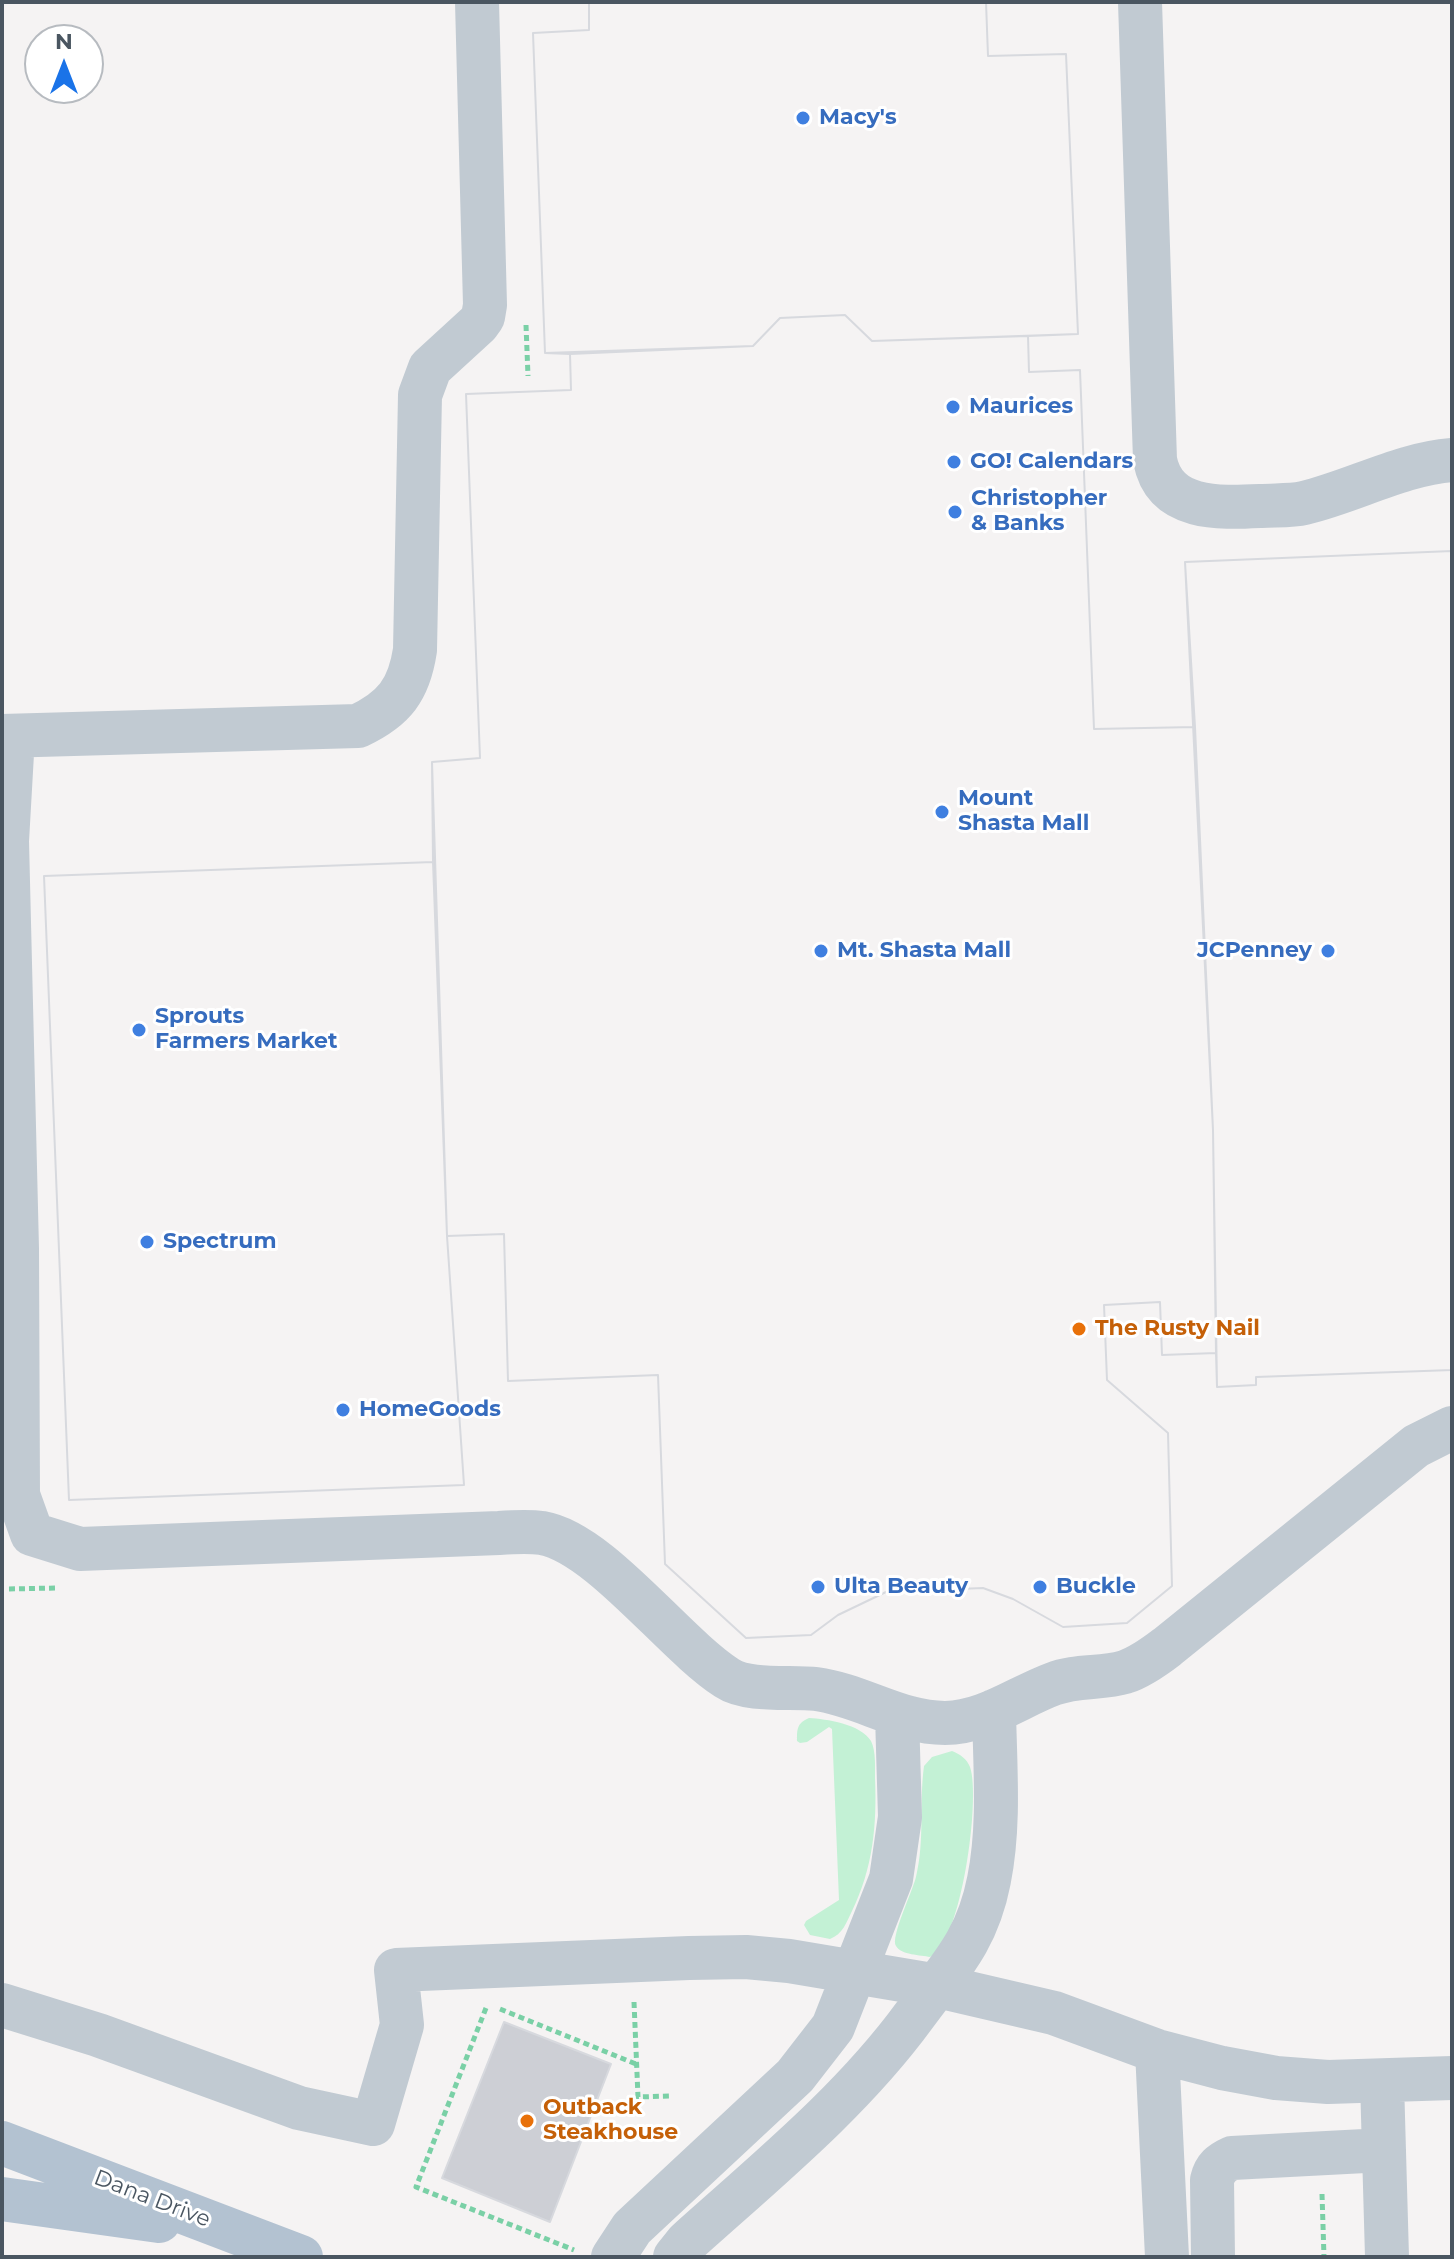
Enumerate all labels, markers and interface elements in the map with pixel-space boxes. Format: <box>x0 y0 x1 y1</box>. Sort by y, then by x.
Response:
north arrow <box>24 24 104 104</box>
text: N <box>55 28 73 55</box>
place label: Macy's <box>819 105 897 131</box>
marker: Macy's <box>794 109 812 127</box>
place label: Maurices <box>969 394 1073 420</box>
marker: Maurices <box>944 398 962 416</box>
place label: GO! Calendars <box>970 449 1133 475</box>
marker: GO! Calendars <box>945 453 963 471</box>
place label: Christopher & Banks <box>971 486 1107 538</box>
marker: Christopher & Banks <box>946 503 964 521</box>
place label: Mount Shasta Mall <box>958 786 1089 838</box>
marker: Mount Shasta Mall <box>933 803 951 821</box>
place label: Mt. Shasta Mall <box>837 938 1011 964</box>
place label: JCPenney <box>1197 938 1312 964</box>
marker: Mt. Shasta Mall <box>812 942 830 960</box>
marker: JCPenney <box>1319 942 1337 960</box>
place label: Sprouts Farmers Market <box>155 1004 337 1056</box>
marker: Sprouts Farmers Market <box>130 1021 148 1039</box>
place label: Spectrum <box>163 1229 277 1255</box>
marker: Spectrum <box>138 1233 156 1251</box>
place label: The Rusty Nail <box>1095 1316 1260 1342</box>
marker: The Rusty Nail <box>1070 1320 1088 1338</box>
place label: HomeGoods <box>359 1397 501 1423</box>
marker: HomeGoods <box>334 1401 352 1419</box>
place label: Ulta Beauty <box>834 1574 968 1600</box>
place label: Buckle <box>1056 1574 1136 1600</box>
marker: Ulta Beauty <box>809 1578 827 1596</box>
marker: Buckle <box>1031 1578 1049 1596</box>
place label: Outback Steakhouse <box>543 2095 678 2146</box>
marker: Outback Steakhouse <box>518 2112 536 2130</box>
street label: Dana Drive <box>90 2165 214 2233</box>

